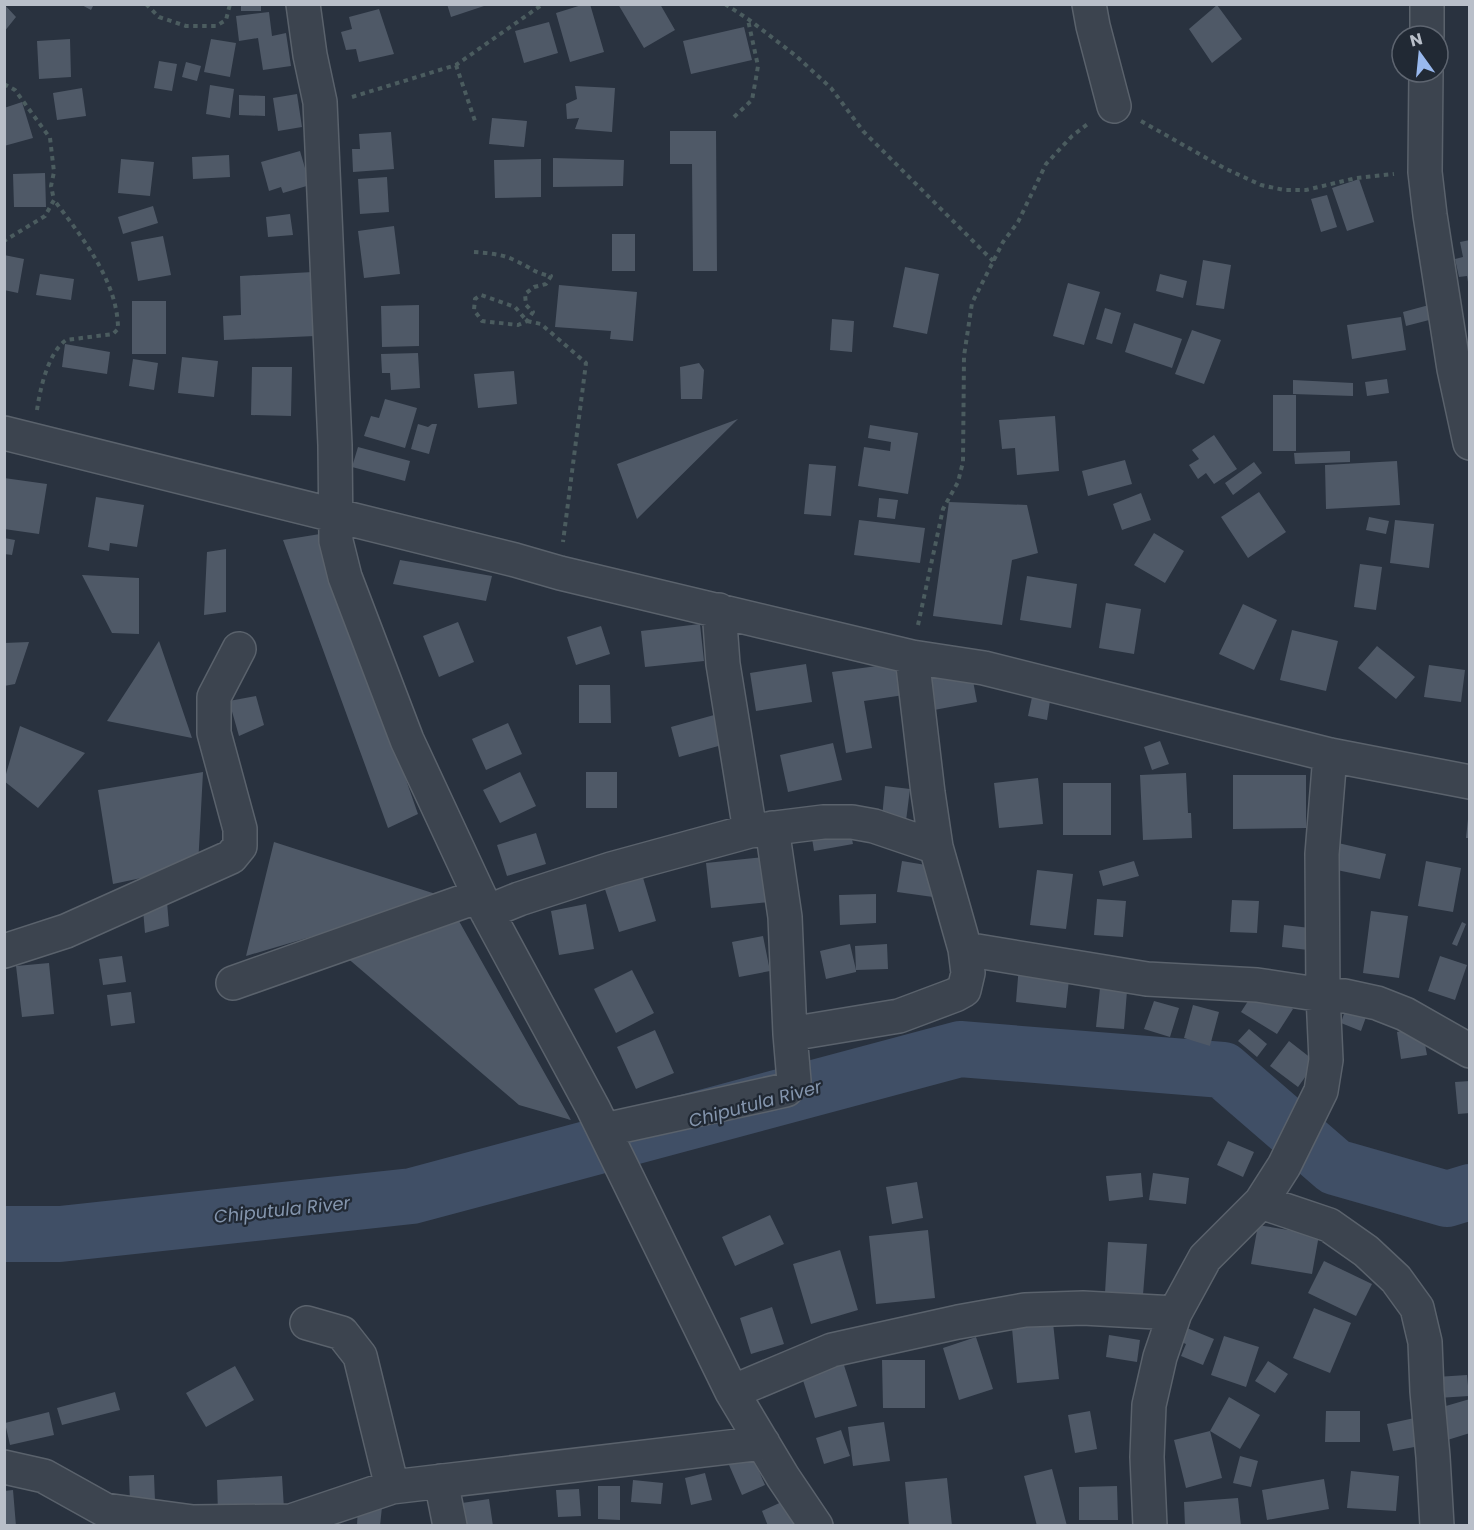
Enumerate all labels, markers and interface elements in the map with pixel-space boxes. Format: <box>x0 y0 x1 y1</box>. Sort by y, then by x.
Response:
north arrow <box>1390 24 1450 84</box>
text: N <box>1407 27 1425 53</box>
water label: Chiputula River <box>686 1073 825 1133</box>
water label: Chiputula River <box>213 1190 353 1229</box>

